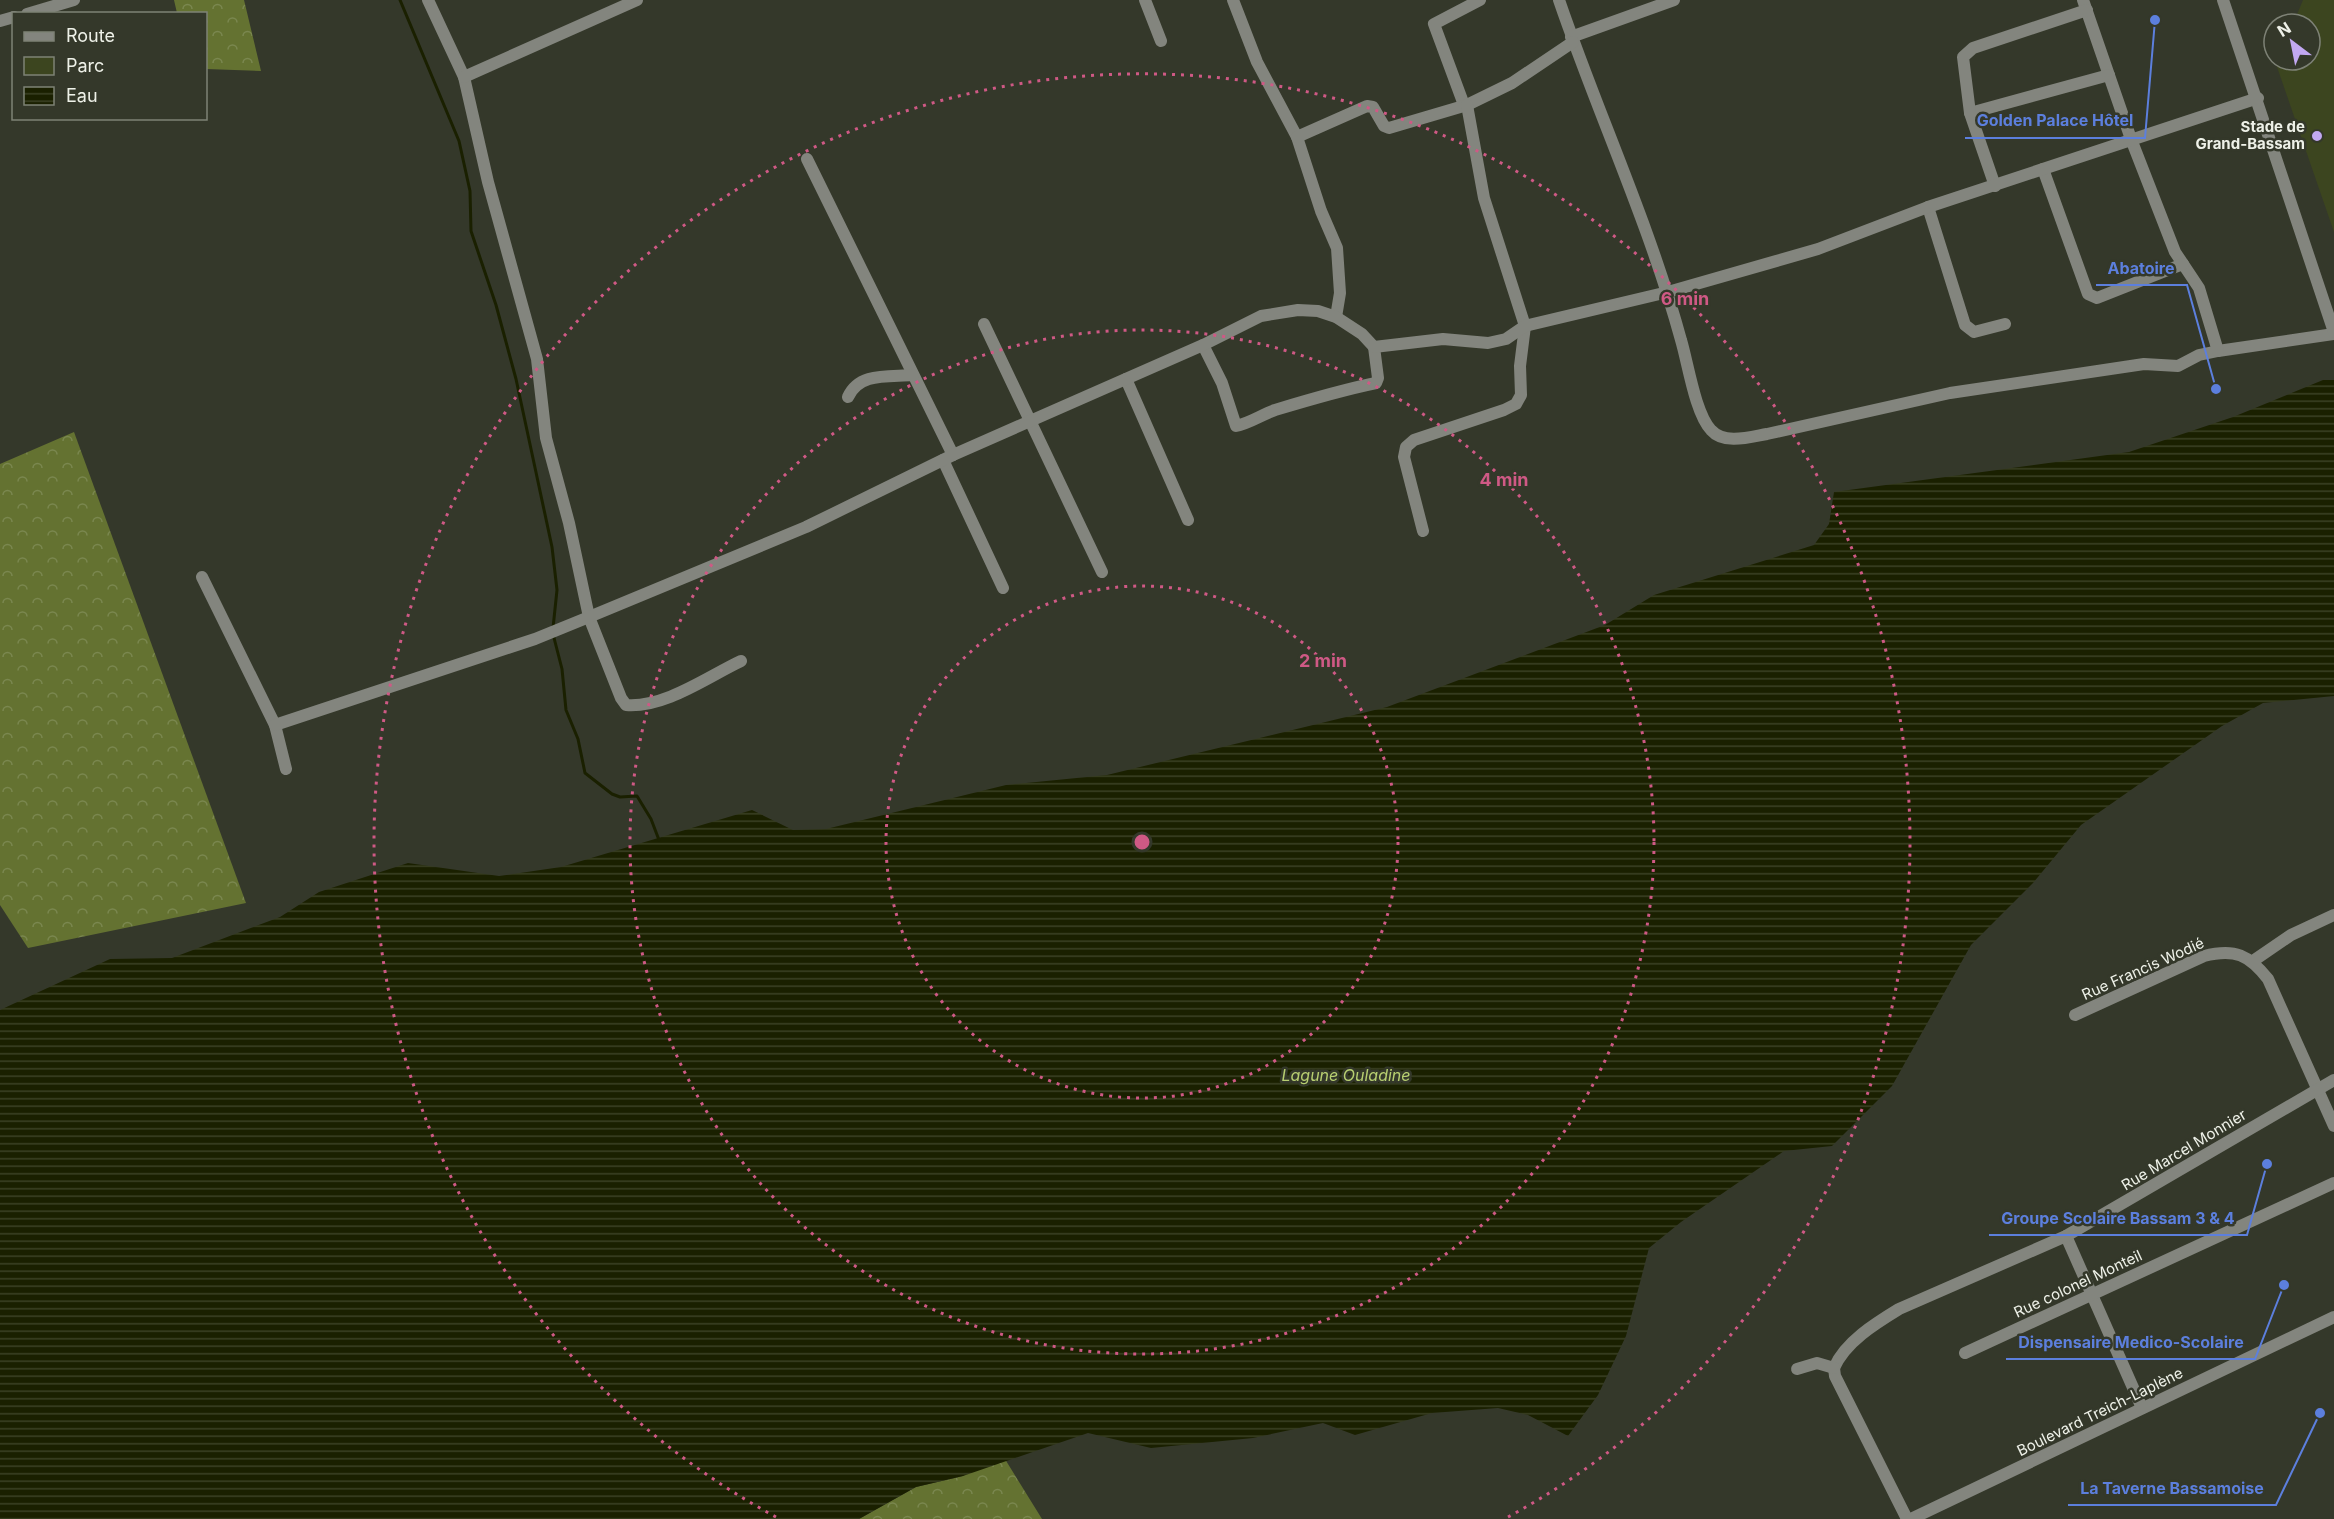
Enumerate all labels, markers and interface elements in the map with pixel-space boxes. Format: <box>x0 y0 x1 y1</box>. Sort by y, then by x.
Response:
legend <box>12 12 207 120</box>
north arrow <box>2262 12 2322 72</box>
text: N <box>2274 18 2295 41</box>
text: Route <box>66 25 115 46</box>
text: Parc <box>66 55 104 76</box>
text: Eau <box>66 85 98 106</box>
callout: Golden Palace Hôtel <box>1965 104 2145 138</box>
text: Golden Palace Hôtel <box>1977 110 2133 130</box>
place label: Stade de Grand-Bassam <box>2195 117 2305 153</box>
marker: Stade de Grand-Bassam <box>2310 129 2324 143</box>
callout: Abatoire <box>2096 251 2187 285</box>
text: Abatoire <box>2108 258 2174 278</box>
text: 6 min <box>1661 288 1709 309</box>
text: 4 min <box>1480 469 1528 490</box>
text: 2 min <box>1299 650 1347 671</box>
centre of rings <box>1132 832 1152 852</box>
street label: Rue Francis Wodié <box>2079 933 2207 1004</box>
water label: Lagune Ouladine <box>1281 1065 1411 1085</box>
street label: Rue Marcel Monnier <box>2118 1105 2250 1194</box>
callout: Groupe Scolaire Bassam 3 & 4 <box>1989 1201 2247 1235</box>
text: Groupe Scolaire Bassam 3 & 4 <box>2001 1208 2235 1228</box>
street label: Rue colonel Monteil <box>2011 1245 2145 1322</box>
callout: Dispensaire Medico-Scolaire <box>2006 1325 2255 1359</box>
text: Dispensaire Medico-Scolaire <box>2018 1332 2244 1352</box>
street label: Boulevard Treich-Laplène <box>2014 1363 2186 1460</box>
callout: La Taverne Bassamoise <box>2068 1471 2276 1505</box>
text: La Taverne Bassamoise <box>2080 1478 2264 1498</box>

